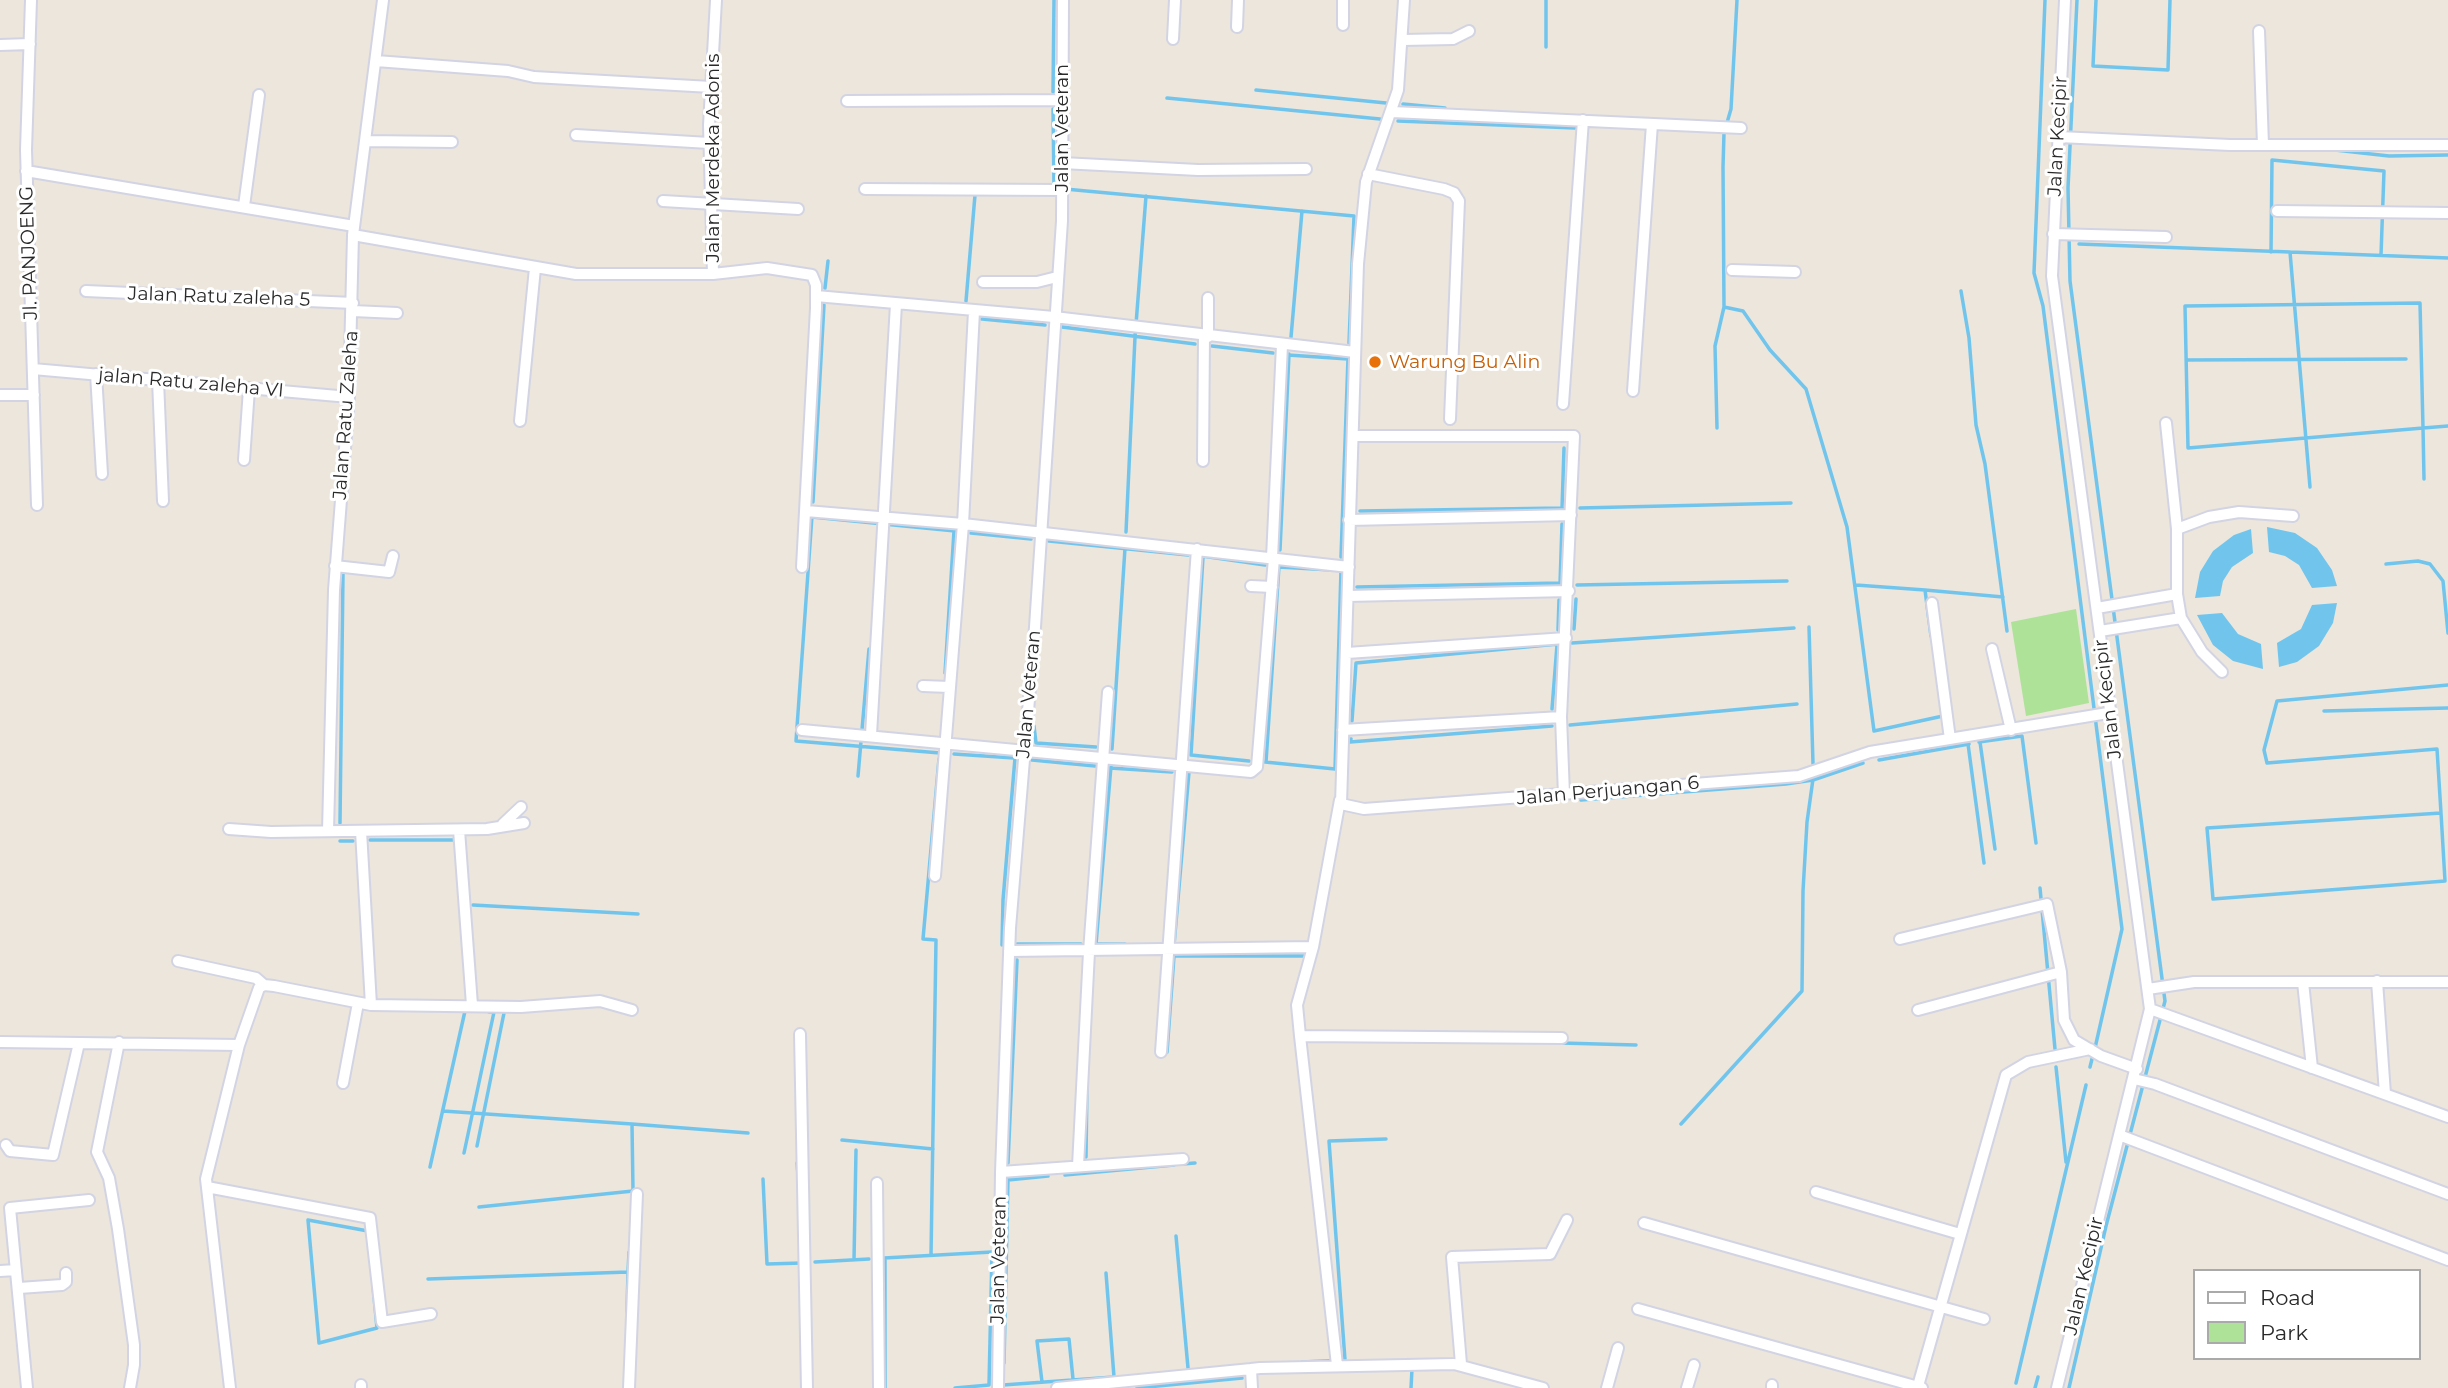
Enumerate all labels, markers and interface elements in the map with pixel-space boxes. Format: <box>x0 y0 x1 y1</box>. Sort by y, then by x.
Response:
street label: Jalan Merdeka Adonis <box>702 53 724 263</box>
street label: Jalan Veteran <box>1051 64 1073 192</box>
street label: Jalan Kecipir <box>2043 75 2073 197</box>
street label: Jl. PANJOENG <box>15 186 43 320</box>
street label: Jalan Ratu zaleha 5 <box>127 282 311 312</box>
street label: Jalan Ratu Zaleha <box>329 330 363 500</box>
place label: Warung Bu Alin <box>1389 351 1540 373</box>
marker: Warung Bu Alin <box>1367 354 1383 370</box>
street label: jalan Ratu zaleha VI <box>97 364 285 402</box>
street label: Jalan Veteran <box>1012 629 1046 759</box>
street label: Jalan Kecipir <box>2089 638 2127 760</box>
street label: Jalan Perjuangan 6 <box>1516 772 1700 810</box>
street label: Jalan Veteran <box>986 1196 1012 1324</box>
street label: Jalan Kecipir <box>2059 1215 2109 1337</box>
legend <box>2192 1269 2420 1360</box>
text: Road <box>2260 1285 2315 1310</box>
text: Park <box>2260 1320 2308 1345</box>

